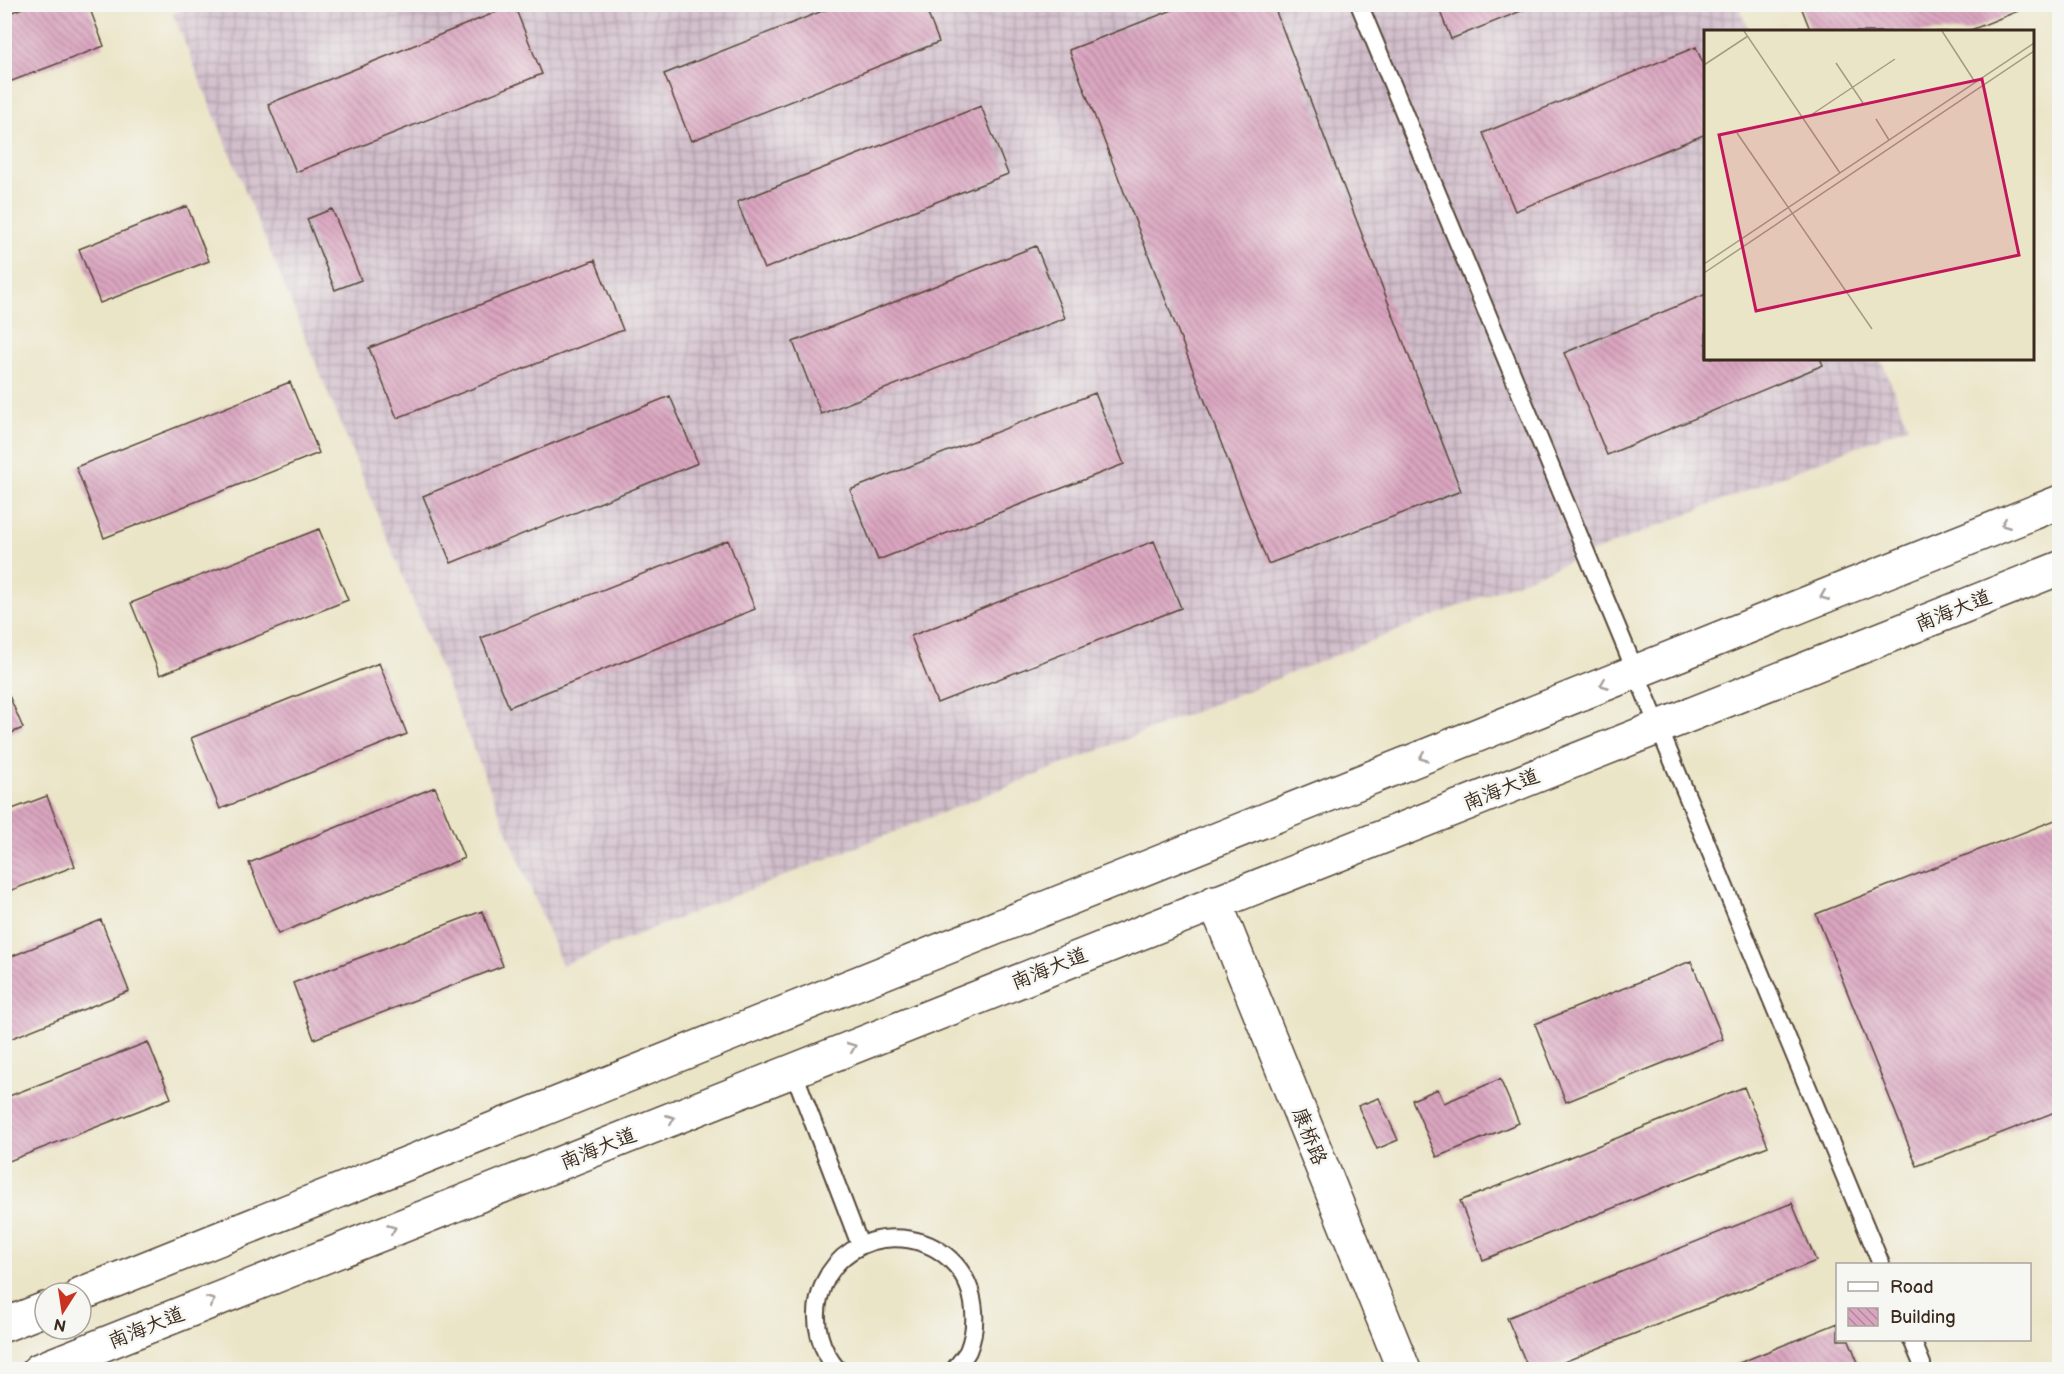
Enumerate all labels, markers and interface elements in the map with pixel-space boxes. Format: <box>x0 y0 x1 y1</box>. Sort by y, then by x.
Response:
inset map <box>1704 30 2034 360</box>
one-way arrow <box>2000 517 2011 529</box>
street label: 南海大道 <box>1912 585 1995 637</box>
one-way arrow <box>1819 589 1830 601</box>
one-way arrow <box>1599 677 1610 689</box>
one-way arrow <box>1418 750 1429 762</box>
street label: 南海大道 <box>1460 764 1543 816</box>
street label: 南海大道 <box>1008 943 1091 995</box>
one-way arrow <box>846 1042 857 1054</box>
street label: 康桥路 <box>1287 1104 1332 1170</box>
one-way arrow <box>664 1114 675 1126</box>
street label: 南海大道 <box>557 1123 640 1175</box>
one-way arrow <box>386 1224 397 1237</box>
legend <box>1836 1263 2031 1341</box>
text: Road <box>1890 1277 1934 1298</box>
north arrow <box>33 1281 93 1341</box>
one-way arrow <box>205 1296 215 1309</box>
street label: 南海大道 <box>105 1302 188 1354</box>
text: Building <box>1890 1307 1956 1328</box>
text: N <box>52 1314 68 1335</box>

